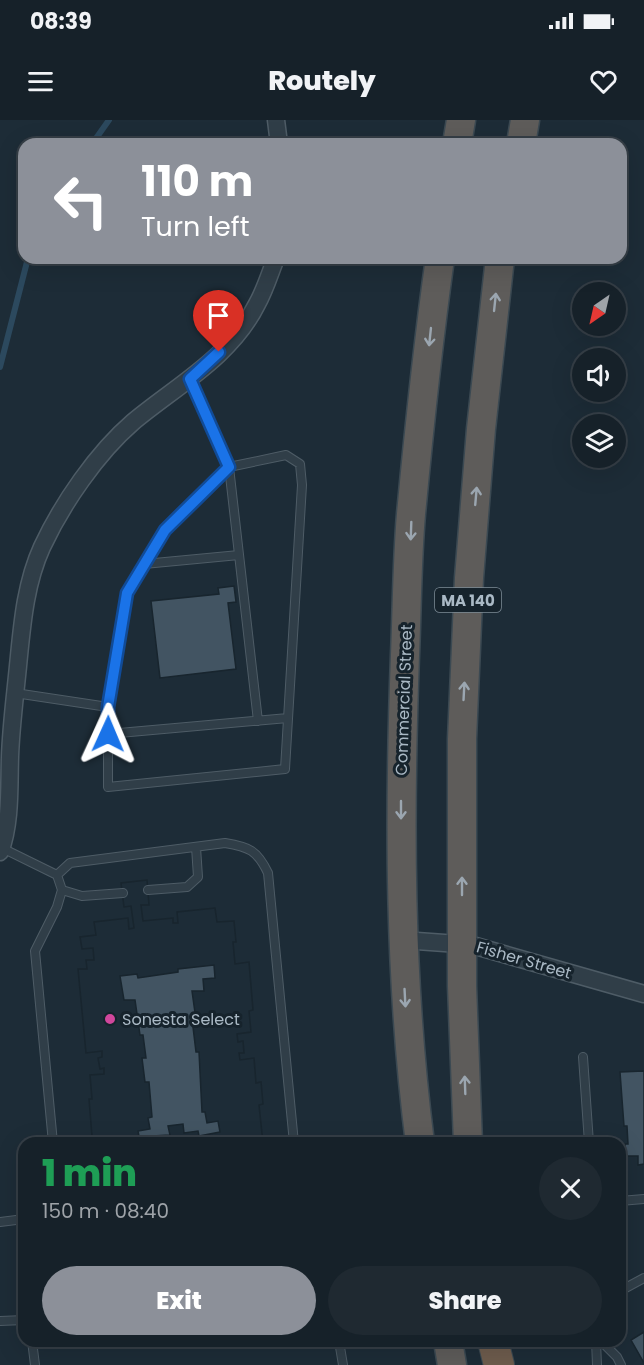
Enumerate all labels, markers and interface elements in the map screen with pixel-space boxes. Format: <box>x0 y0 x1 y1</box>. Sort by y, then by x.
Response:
text: 08:39 <box>30 6 92 37</box>
text: Routely <box>268 62 376 99</box>
icon: menu <box>24 65 57 98</box>
icon: heart <box>587 65 620 98</box>
text: 110 m <box>141 152 253 211</box>
icon: left <box>42 162 120 240</box>
text: Turn left <box>141 208 250 245</box>
north arrow <box>572 282 626 336</box>
map controls <box>572 282 626 468</box>
pin <box>193 290 244 352</box>
one-way arrow <box>490 293 501 313</box>
icon: arrive <box>202 299 235 332</box>
one-way arrow <box>424 326 435 346</box>
button: sound <box>572 348 626 402</box>
button: layers <box>572 414 626 468</box>
one-way arrow <box>471 487 482 507</box>
one-way arrow <box>405 520 416 540</box>
road number: MA 140 <box>435 588 501 612</box>
street label: Commercial Street <box>390 624 418 776</box>
one-way arrow <box>458 681 469 701</box>
position arrow <box>76 702 140 766</box>
one-way arrow <box>396 799 407 819</box>
one-way arrow <box>456 876 468 896</box>
street label: Fisher Street <box>474 935 574 985</box>
one-way arrow <box>400 988 411 1008</box>
place label: Sonesta Select <box>122 1008 240 1031</box>
marker: Sonesta Select <box>103 1012 117 1026</box>
one-way arrow <box>459 1075 471 1095</box>
text: 1 min <box>42 1148 137 1199</box>
button: close <box>539 1157 602 1220</box>
text: 150 m · 08:40 <box>42 1197 169 1225</box>
button: Exit <box>42 1266 316 1335</box>
button: Share <box>328 1266 602 1335</box>

